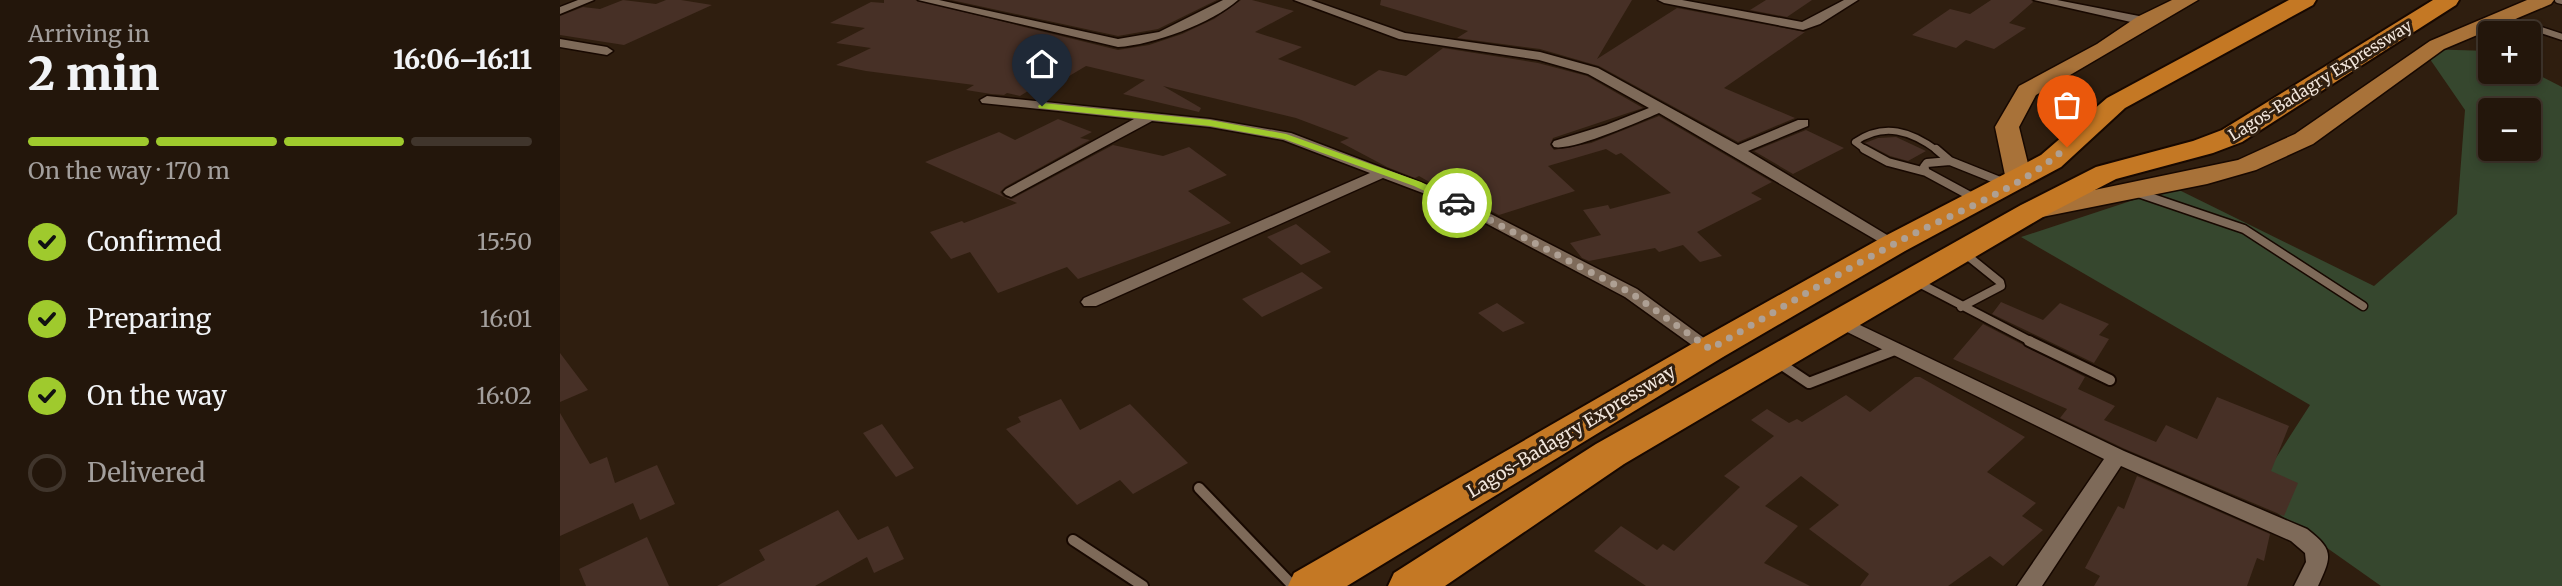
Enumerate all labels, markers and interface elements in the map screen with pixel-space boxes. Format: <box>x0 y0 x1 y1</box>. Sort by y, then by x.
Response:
street label: Lagos-Badagry Expressway <box>2225 15 2416 145</box>
text: Arriving in <box>28 19 150 48</box>
map controls <box>2478 21 2541 161</box>
button: + <box>2478 21 2541 84</box>
pin <box>1012 34 1072 106</box>
text: 16:06–16:11 <box>393 43 532 76</box>
text: 2 min <box>28 45 160 103</box>
icon: home <box>1023 45 1061 83</box>
pin <box>2037 75 2097 147</box>
icon: bag <box>2048 86 2086 124</box>
button: − <box>2478 98 2541 161</box>
text: On the way · 170 m <box>28 156 230 185</box>
courier <box>1422 168 1492 238</box>
icon: car <box>1438 184 1476 222</box>
icon: check <box>28 223 66 261</box>
text: Confirmed <box>87 225 222 258</box>
text: 15:50 <box>477 227 532 256</box>
icon: check <box>28 300 66 338</box>
text: Preparing <box>87 302 211 335</box>
text: 16:01 <box>480 304 532 333</box>
street label: Lagos-Badagry Expressway <box>1463 359 1680 502</box>
icon: check <box>28 377 66 415</box>
text: On the way <box>87 379 227 412</box>
text: 16:02 <box>476 381 532 410</box>
text: Delivered <box>87 456 206 489</box>

